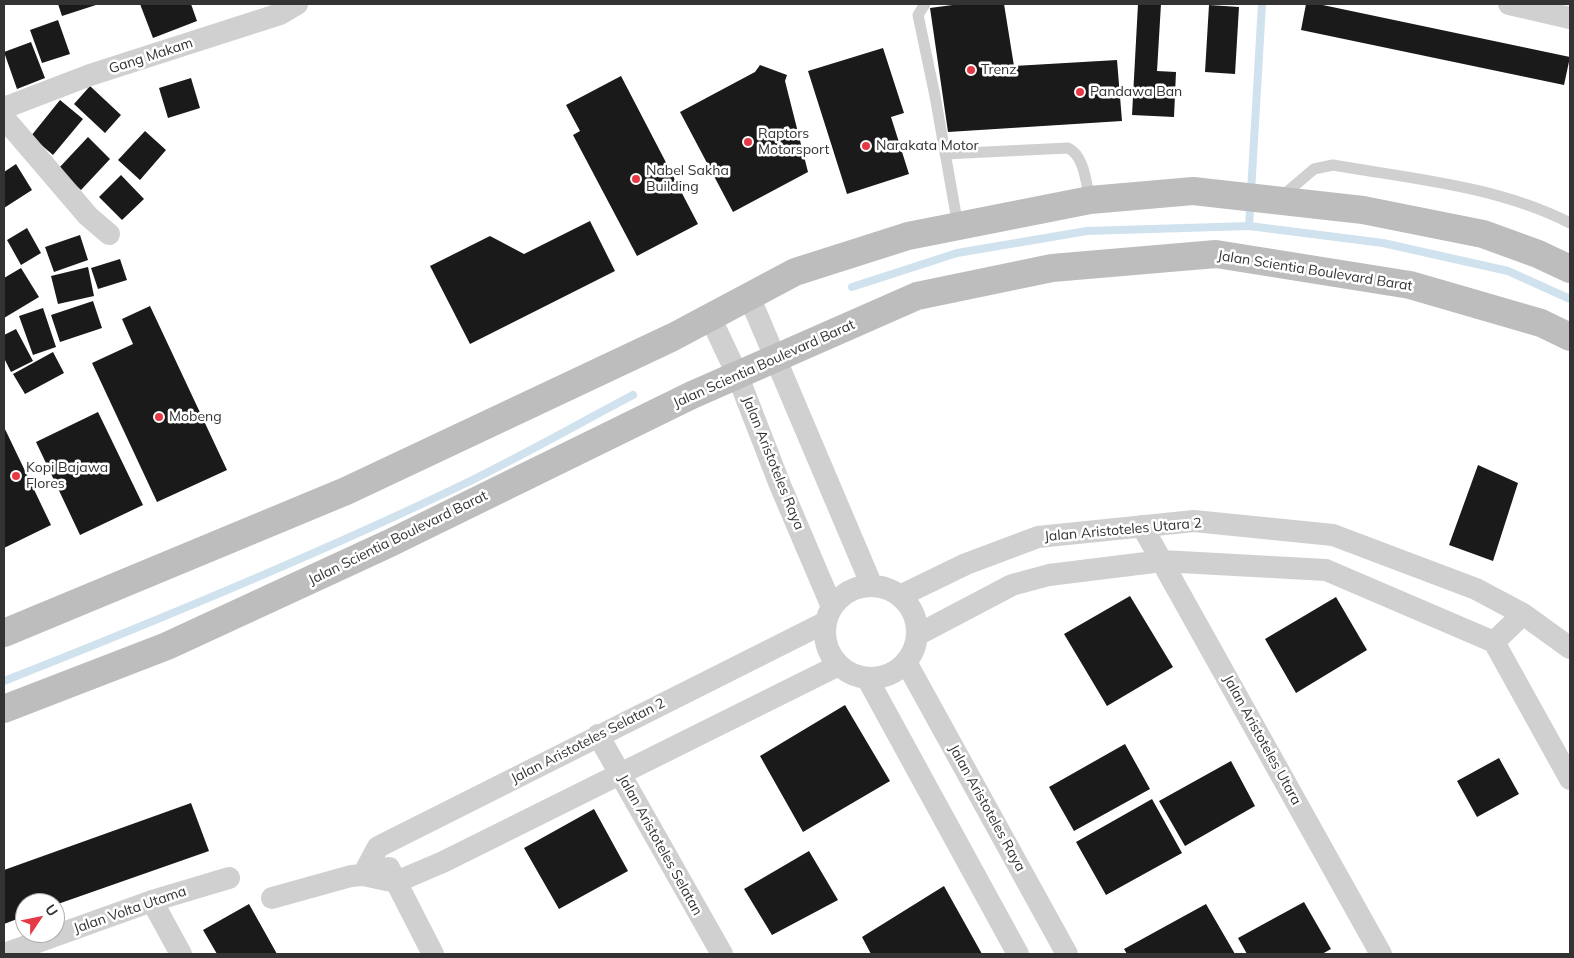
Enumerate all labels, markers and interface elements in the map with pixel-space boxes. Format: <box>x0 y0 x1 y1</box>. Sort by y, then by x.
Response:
street label: Gang Makam <box>107 35 195 77</box>
place label: Trenz <box>981 62 1016 78</box>
marker: Trenz <box>965 64 977 76</box>
place label: Pandawa Ban <box>1090 84 1182 100</box>
marker: Pandawa Ban <box>1074 86 1086 98</box>
place label: Raptors Motorsport <box>758 126 829 158</box>
marker: Raptors Motorsport <box>742 136 754 148</box>
place label: Narakata Motor <box>876 138 979 154</box>
marker: Narakata Motor <box>860 140 872 152</box>
place label: Nabel Sakha Building <box>646 163 729 196</box>
marker: Nabel Sakha Building <box>630 173 642 185</box>
street label: Jalan Scientia Boulevard Barat <box>1216 247 1414 295</box>
street label: Jalan Scientia Boulevard Barat <box>671 316 857 412</box>
street label: Jalan Aristoteles Raya <box>739 394 807 532</box>
place label: Mobeng <box>169 409 222 425</box>
marker: Mobeng <box>153 411 165 423</box>
place label: Kopi Bajawa Flores <box>26 460 108 492</box>
marker: Kopi Bajawa Flores <box>10 470 22 482</box>
street label: Jalan Scientia Boulevard Barat <box>306 487 490 589</box>
street label: Jalan Aristoteles Utara 2 <box>1044 515 1202 545</box>
street label: Jalan Aristoteles Utara <box>1219 672 1305 808</box>
street label: Jalan Aristoteles Selatan 2 <box>508 695 668 787</box>
street label: Jalan Aristoteles Raya <box>945 742 1029 874</box>
street label: Jalan Aristoteles Selatan <box>614 772 706 918</box>
street label: Jalan Volta Utama <box>71 883 189 937</box>
north arrow <box>15 893 65 943</box>
text: U <box>41 901 62 920</box>

